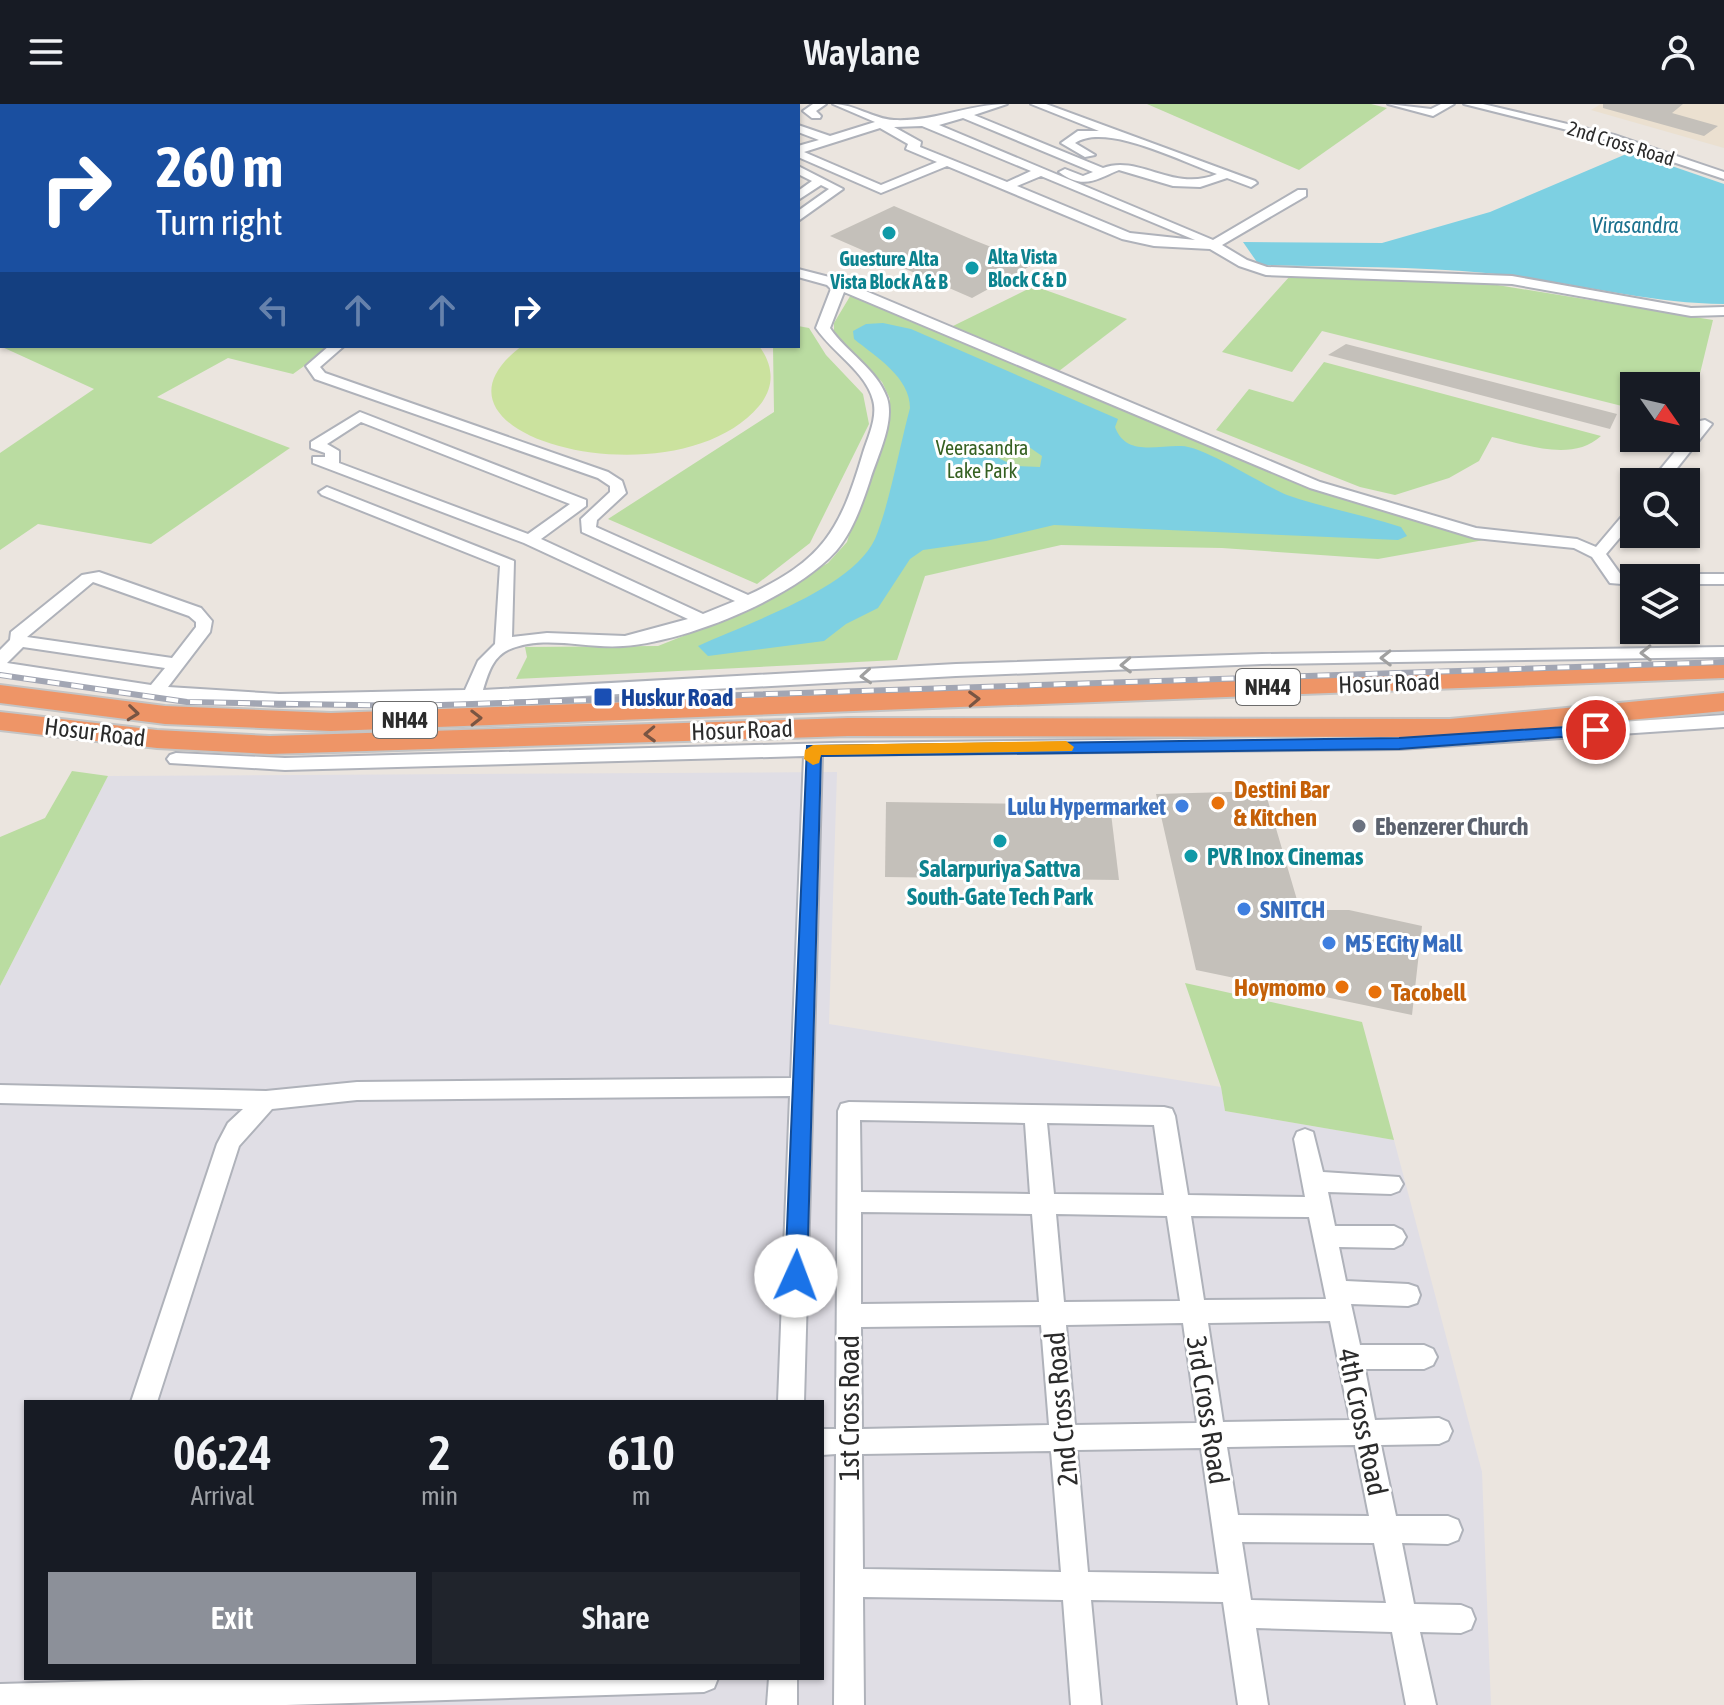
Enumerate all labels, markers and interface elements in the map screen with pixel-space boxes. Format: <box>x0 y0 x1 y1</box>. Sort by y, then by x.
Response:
icon: menu <box>24 30 68 74</box>
icon: person <box>1656 30 1700 74</box>
text: Waylane <box>804 31 920 73</box>
street label: 2nd Cross Road <box>1565 116 1677 170</box>
text: 260 m <box>156 135 283 199</box>
icon: right <box>24 136 128 240</box>
text: Turn right <box>156 201 283 243</box>
water label: Virasandra <box>1591 212 1679 238</box>
marker: Guesture Alta Vista Block A & B <box>880 224 898 242</box>
place label: Alta Vista Block C & D <box>987 245 1067 291</box>
place label: Guesture Alta Vista Block A & B <box>829 247 948 293</box>
marker: Alta Vista Block C & D <box>963 259 981 277</box>
icon: left <box>252 288 296 332</box>
icon: ahead <box>336 288 380 332</box>
icon: ahead <box>420 288 464 332</box>
icon: right <box>504 288 548 332</box>
north arrow <box>1620 372 1700 452</box>
map controls <box>1620 372 1700 644</box>
park label: Veerasandra Lake Park <box>936 436 1028 482</box>
button: search <box>1620 468 1700 548</box>
button: layers <box>1620 564 1700 644</box>
one-way arrow <box>1639 645 1652 662</box>
one-way arrow <box>1379 649 1392 666</box>
one-way arrow <box>1119 656 1132 673</box>
one-way arrow <box>859 667 872 684</box>
street label: Hosur Road <box>1338 668 1440 698</box>
road number: NH44 <box>1236 669 1300 705</box>
place label: Huskur Road <box>621 684 733 711</box>
marker: Huskur Road <box>592 686 614 708</box>
one-way arrow <box>968 691 981 708</box>
pin <box>1562 696 1630 764</box>
road number: NH44 <box>373 702 437 738</box>
one-way arrow <box>127 705 140 722</box>
icon: arrive <box>1574 708 1618 752</box>
one-way arrow <box>470 710 483 727</box>
street label: Hosur Road <box>43 712 147 752</box>
street label: Hosur Road <box>691 715 793 745</box>
one-way arrow <box>643 725 656 742</box>
place label: Destini Bar & Kitchen <box>1234 776 1330 831</box>
place label: Lulu Hypermarket <box>1007 793 1166 820</box>
marker: Destini Bar & Kitchen <box>1209 794 1227 812</box>
marker: Lulu Hypermarket <box>1173 797 1191 815</box>
place label: Ebenzerer Church <box>1375 813 1528 840</box>
marker: Ebenzerer Church <box>1350 817 1368 835</box>
marker: Salarpuriya Sattva South-Gate Tech Park <box>991 832 1009 850</box>
place label: PVR Inox Cinemas <box>1207 843 1364 870</box>
marker: PVR Inox Cinemas <box>1182 847 1200 865</box>
place label: Salarpuriya Sattva South-Gate Tech Park <box>907 855 1093 910</box>
place label: SNITCH <box>1260 896 1325 923</box>
marker: SNITCH <box>1235 900 1253 918</box>
place label: M5 ECity Mall <box>1345 930 1463 957</box>
marker: M5 ECity Mall <box>1320 934 1338 952</box>
place label: Hoymomo <box>1234 974 1326 1001</box>
marker: Hoymomo <box>1333 978 1351 996</box>
place label: Tacobell <box>1391 979 1467 1006</box>
marker: Tacobell <box>1366 983 1384 1001</box>
position arrow <box>754 1234 838 1318</box>
street label: 2nd Cross Road <box>1038 1330 1084 1488</box>
street label: 3rd Cross Road <box>1180 1334 1236 1486</box>
street label: 1st Cross Road <box>833 1335 865 1481</box>
street label: 4th Cross Road <box>1332 1345 1394 1499</box>
text: 06:24 <box>173 1425 272 1480</box>
text: 2 <box>428 1425 451 1480</box>
text: 610 <box>607 1425 675 1480</box>
text: Arrival <box>191 1481 254 1511</box>
text: min <box>421 1481 458 1511</box>
text: m <box>632 1481 650 1511</box>
button: Exit <box>48 1572 416 1664</box>
button: Share <box>432 1572 800 1664</box>

